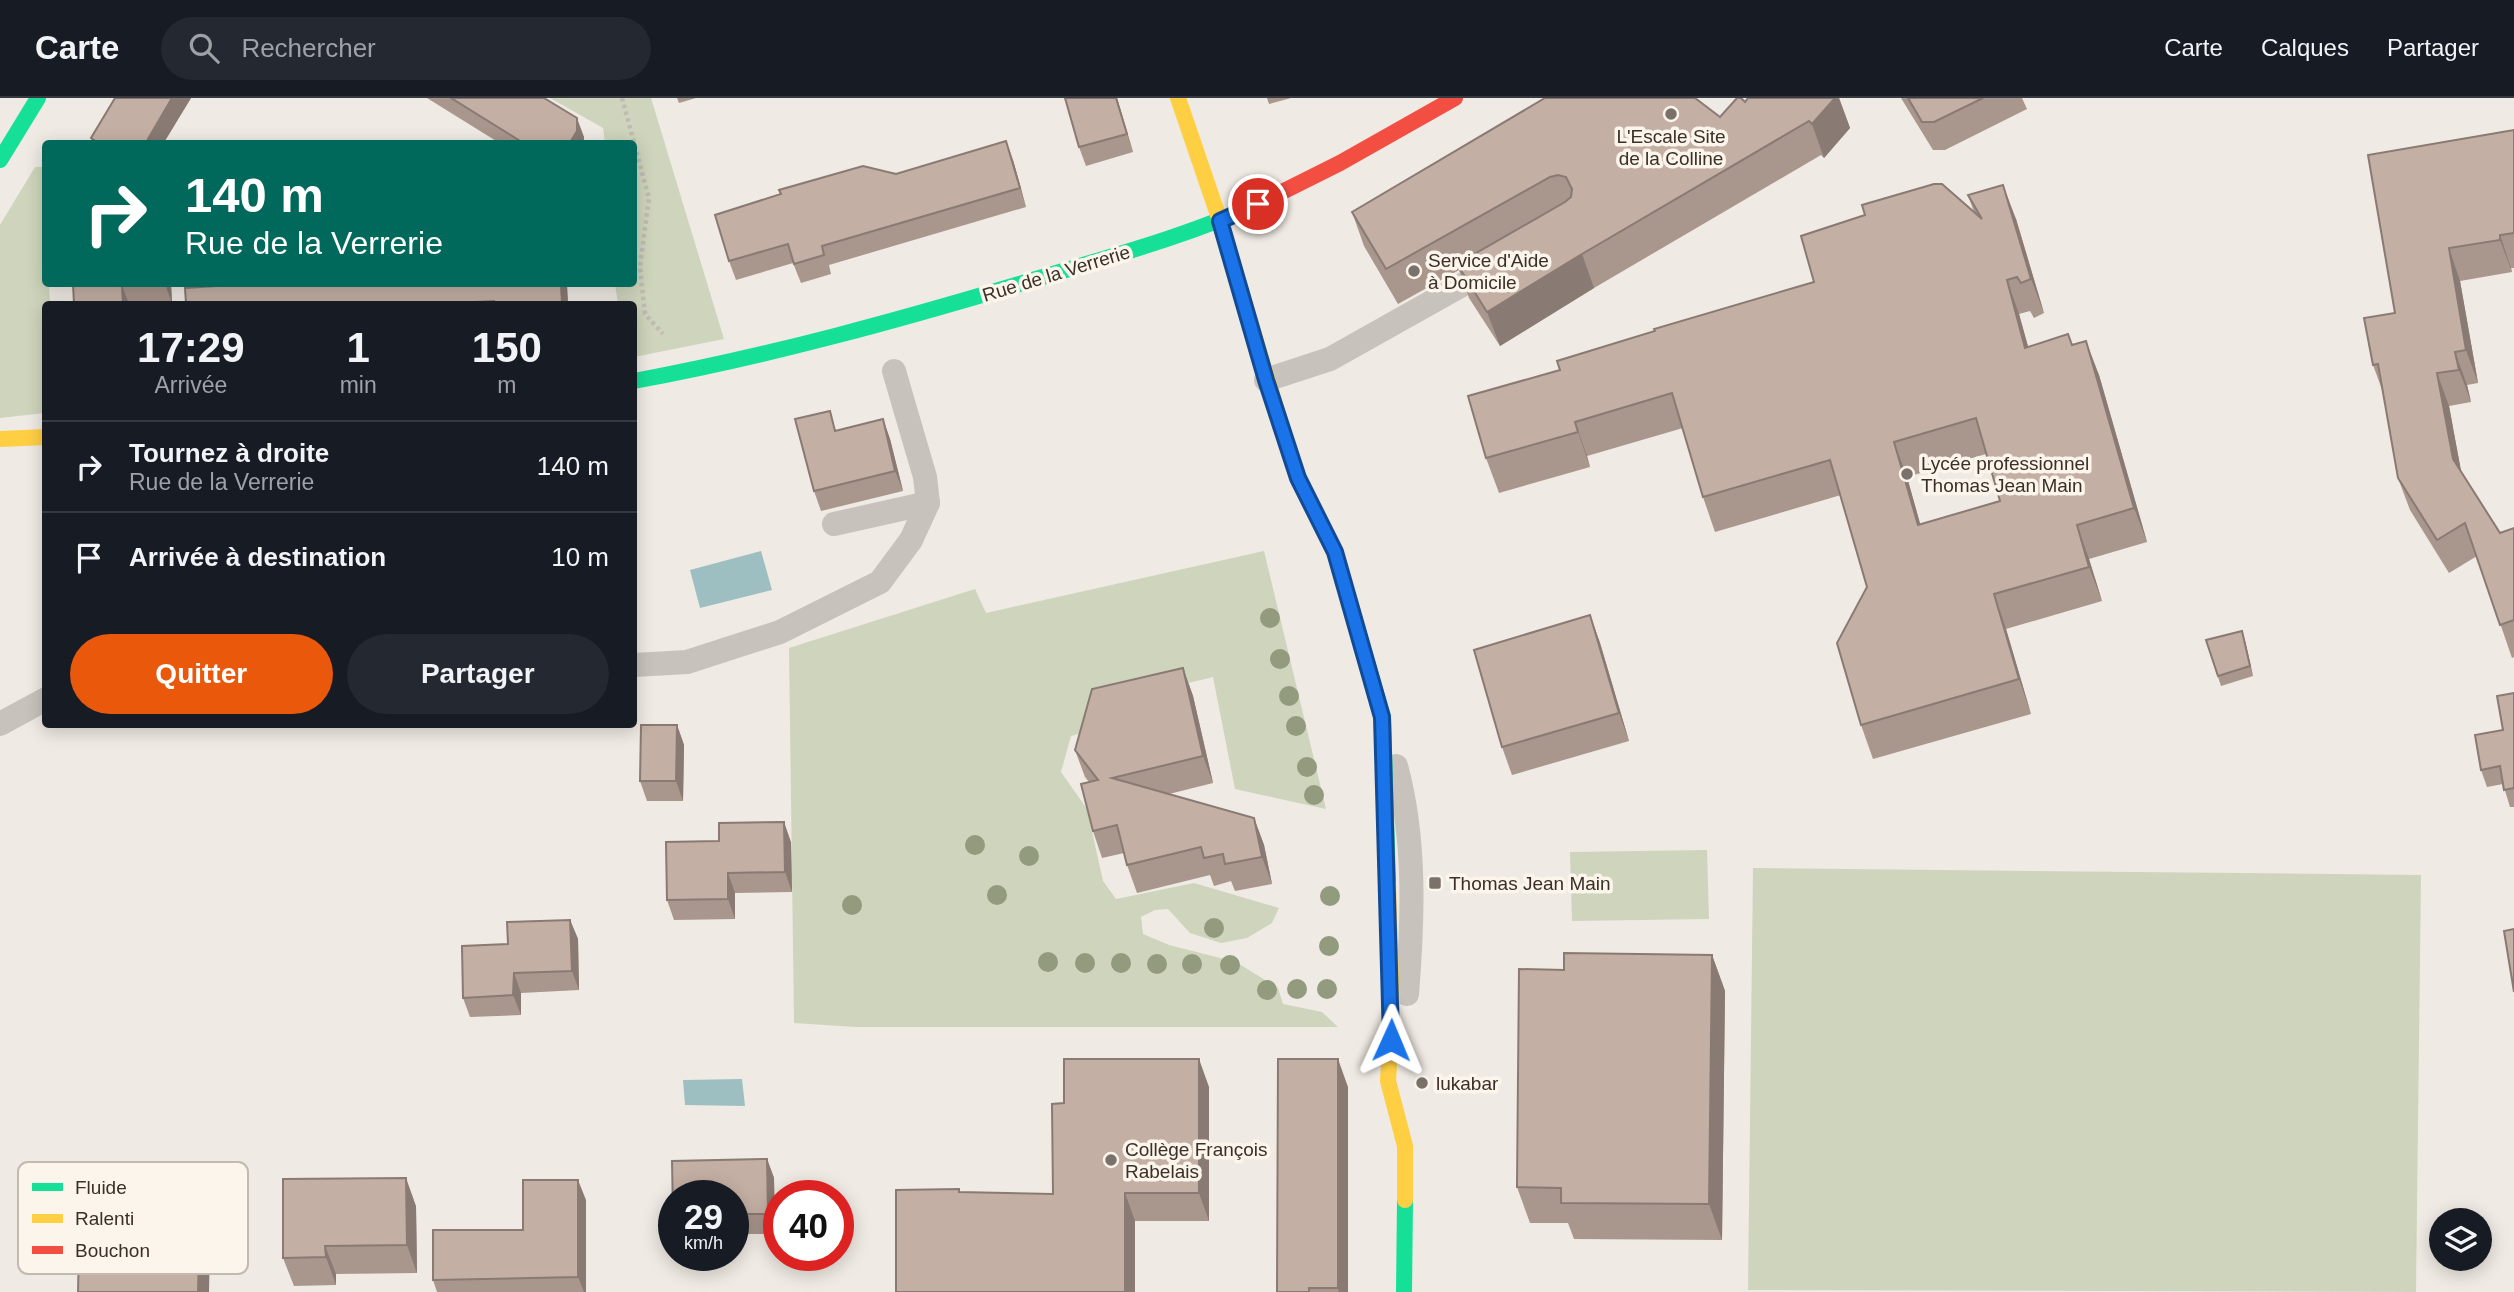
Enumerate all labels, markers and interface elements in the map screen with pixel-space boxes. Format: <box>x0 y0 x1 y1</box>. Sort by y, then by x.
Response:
search box <box>161 17 651 80</box>
text: Carte <box>35 29 119 66</box>
icon: search <box>185 29 223 67</box>
text: Rechercher <box>241 33 376 63</box>
text: Carte <box>2164 34 2223 61</box>
text: Calques <box>2261 34 2349 61</box>
text: Partager <box>2387 34 2479 61</box>
marker: L'Escale Site de la Colline <box>1663 106 1679 122</box>
place label: L'Escale Site de la Colline <box>1616 126 1726 169</box>
icon: right <box>70 168 161 259</box>
text: 140 m <box>185 168 324 222</box>
pin <box>1228 174 1288 234</box>
icon: arrive <box>1239 185 1277 223</box>
text: Rue de la Verrerie <box>185 225 443 261</box>
street label: Rue de la Verrerie <box>980 241 1132 306</box>
place label: Service d'Aide à Domicile <box>1428 250 1549 293</box>
marker: Service d'Aide à Domicile <box>1406 263 1422 279</box>
text: 17:29 <box>137 324 245 371</box>
text: 1 <box>346 324 370 371</box>
text: 150 <box>472 324 542 371</box>
text: Arrivée <box>154 372 227 398</box>
text: min <box>340 372 377 398</box>
text: m <box>497 372 516 398</box>
text: Tournez à droite <box>129 438 329 468</box>
icon: right <box>70 448 108 486</box>
text: 140 m <box>537 451 609 481</box>
place label: Lycée professionnel Thomas Jean Main <box>1921 453 2089 496</box>
marker: Lycée professionnel Thomas Jean Main <box>1899 466 1915 482</box>
text: Rue de la Verrerie <box>129 469 314 495</box>
icon: arrive <box>70 539 108 577</box>
text: Arrivée à destination <box>129 542 386 572</box>
text: 10 m <box>551 542 609 572</box>
button: Quitter <box>70 634 333 714</box>
button: Partager <box>347 634 609 714</box>
place label: Thomas Jean Main <box>1449 873 1611 894</box>
marker: Thomas Jean Main <box>1427 875 1443 891</box>
position arrow <box>1354 1003 1428 1077</box>
place label: lukabar <box>1436 1073 1499 1094</box>
marker: lukabar <box>1414 1075 1430 1091</box>
place label: Collège François Rabelais <box>1125 1139 1268 1182</box>
marker: Collège François Rabelais <box>1103 1152 1119 1168</box>
legend <box>18 1162 248 1274</box>
text: Fluide <box>75 1177 127 1198</box>
speed limit sign: 40 <box>763 1180 854 1271</box>
text: 29 <box>684 1197 723 1236</box>
text: Ralenti <box>75 1208 134 1229</box>
map controls <box>2429 1208 2492 1271</box>
button: layers <box>2429 1208 2492 1271</box>
text: km/h <box>684 1233 723 1253</box>
text: Bouchon <box>75 1240 150 1261</box>

